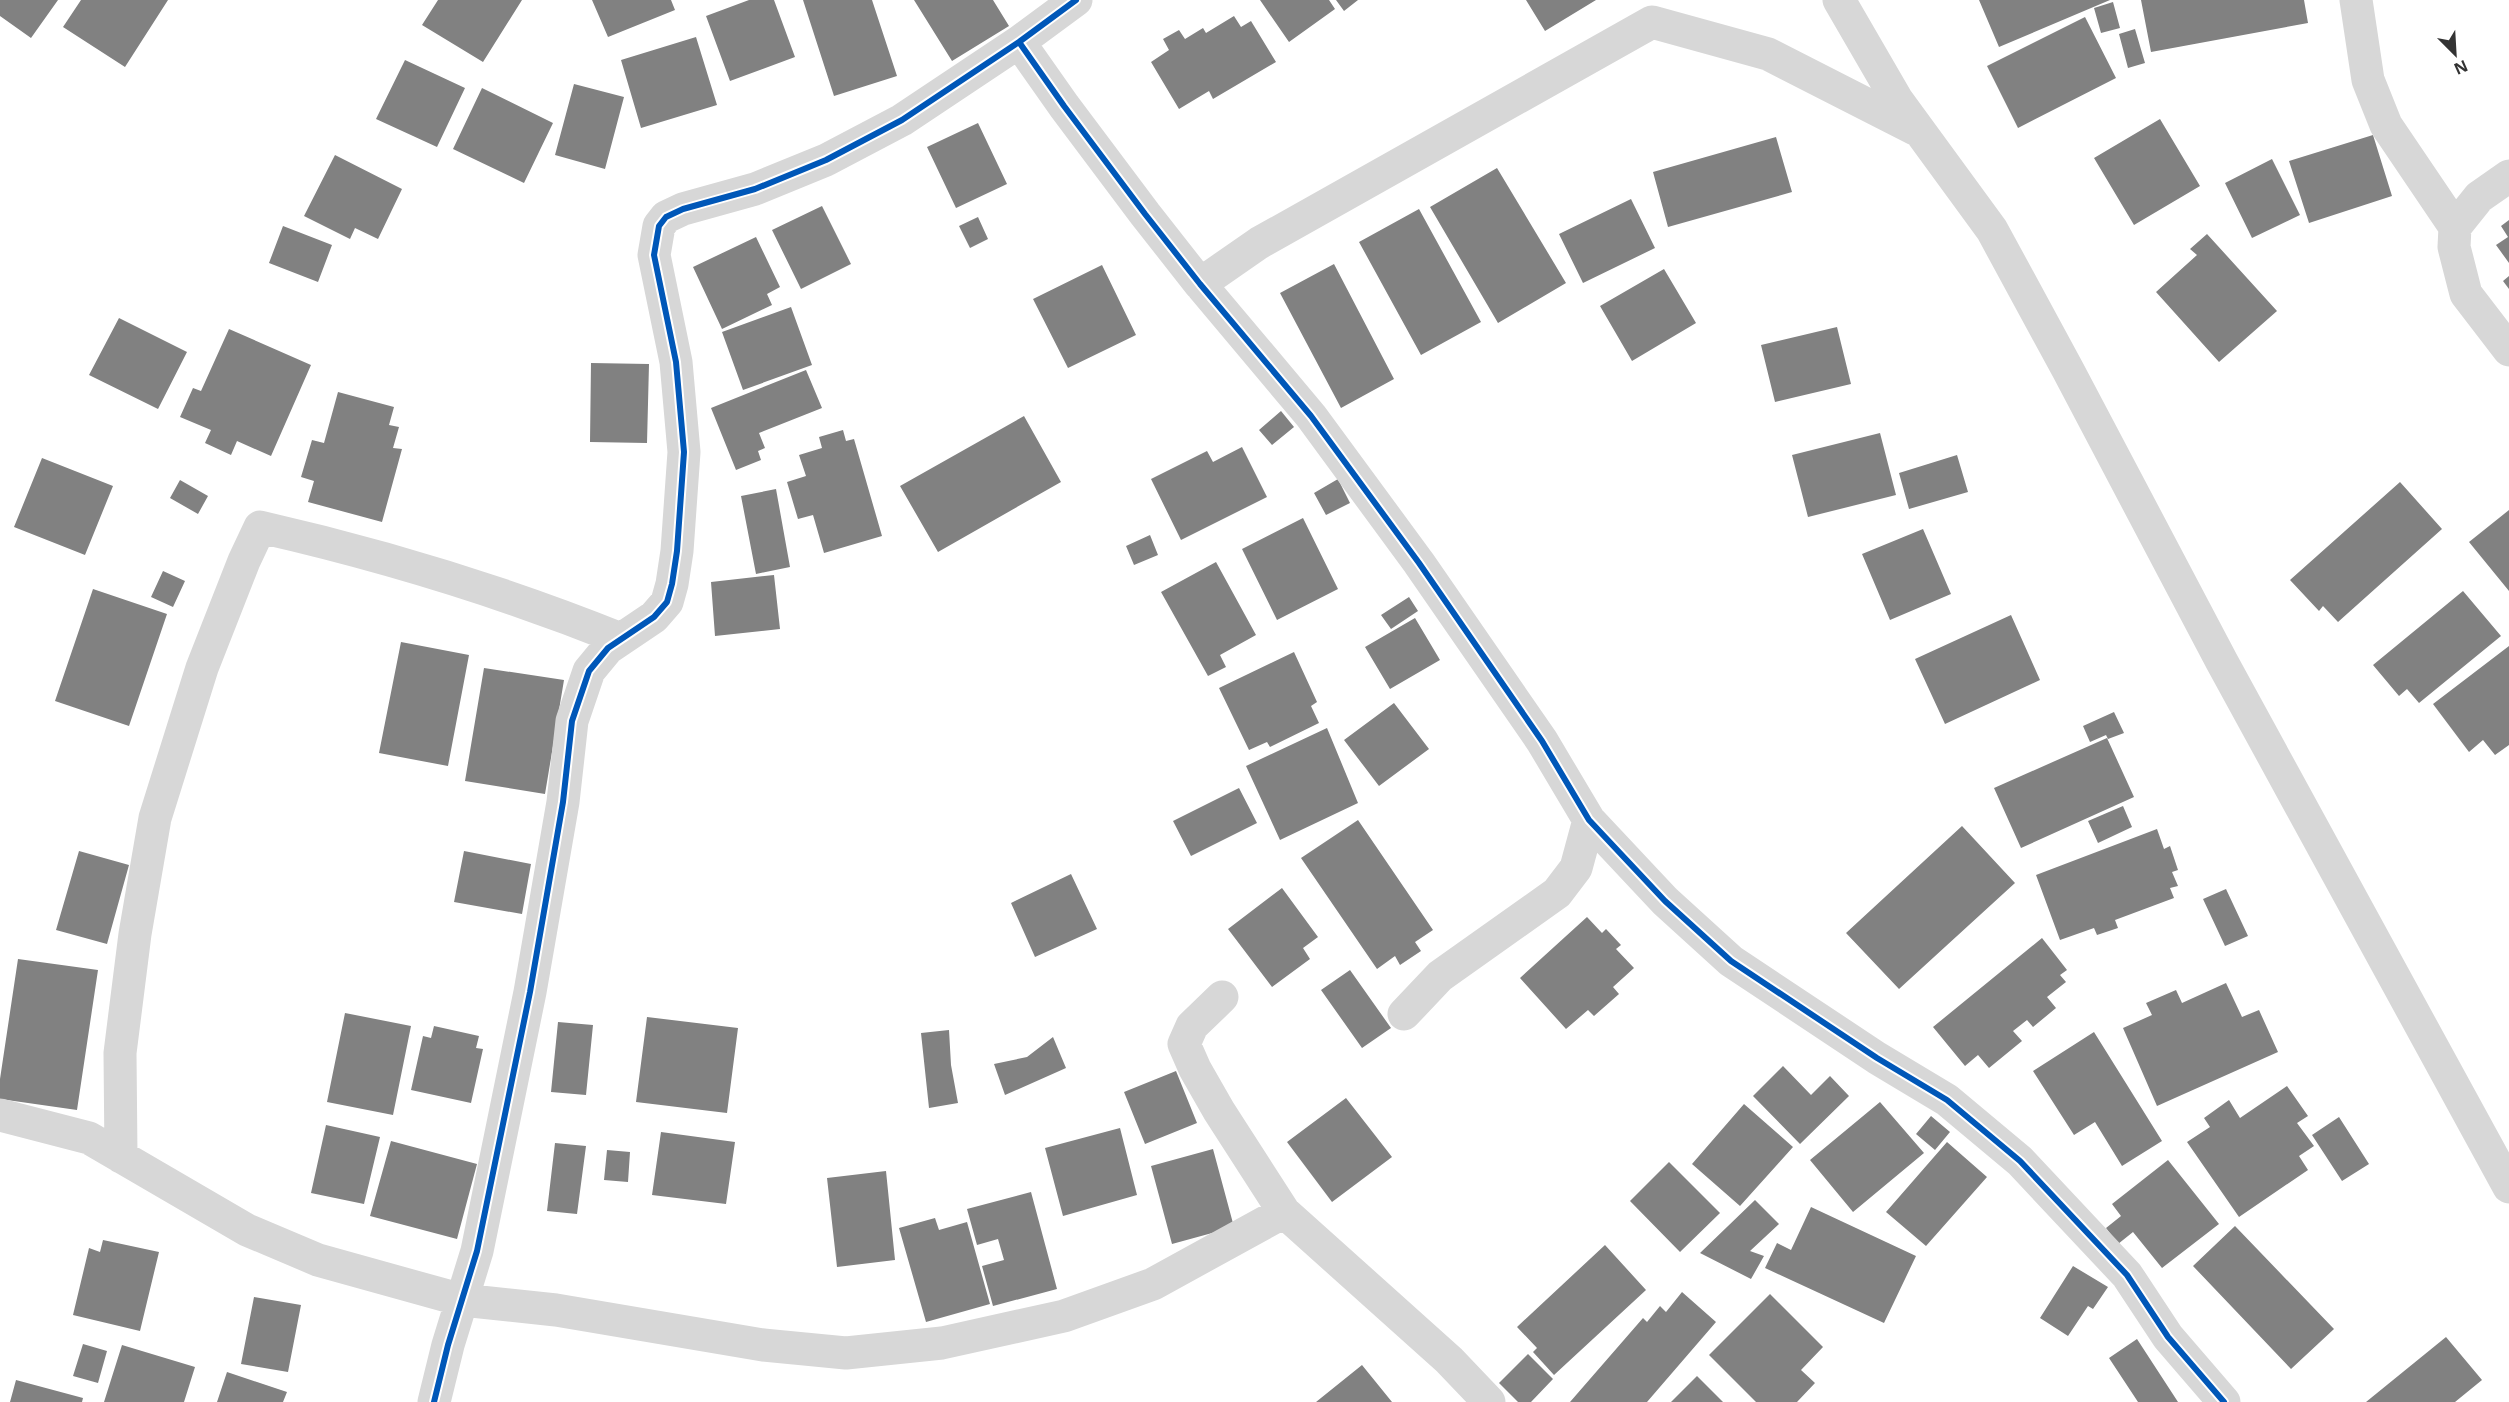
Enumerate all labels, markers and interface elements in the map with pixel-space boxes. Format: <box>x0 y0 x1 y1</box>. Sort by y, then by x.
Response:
north arrow <box>2425 24 2485 84</box>
text: N <box>2451 55 2472 80</box>

